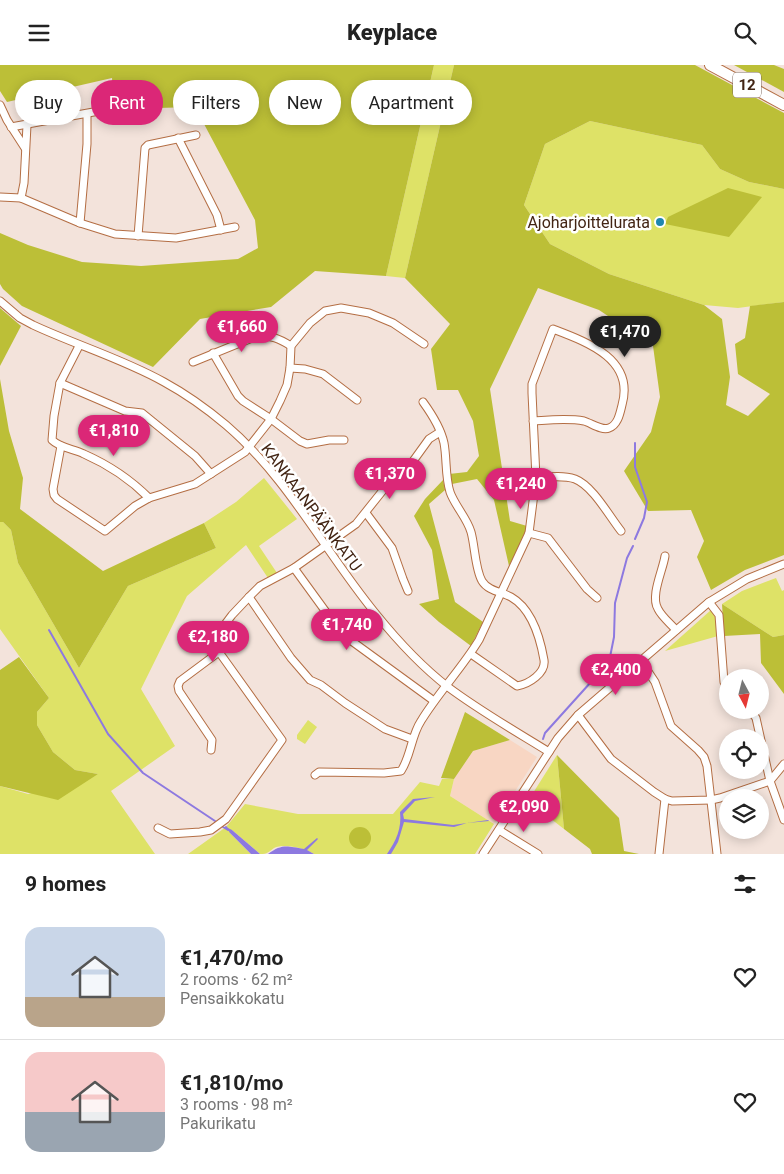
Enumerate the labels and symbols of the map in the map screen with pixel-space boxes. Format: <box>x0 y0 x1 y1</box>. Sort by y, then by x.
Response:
road number: 12 <box>733 73 761 97</box>
place label: Ajoharjoittelurata <box>527 213 650 232</box>
marker: Ajoharjoittelurata <box>654 216 666 228</box>
pin: €1,660 <box>201 311 283 353</box>
pin: €1,470 <box>584 315 666 358</box>
pin: €1,810 <box>73 415 155 457</box>
street label: KANKAANPÄÄNKATU <box>257 440 366 575</box>
pin: €1,370 <box>349 457 431 500</box>
pin: €1,240 <box>480 467 562 510</box>
pin: €1,740 <box>306 609 388 651</box>
pin: €2,180 <box>172 621 254 663</box>
pin: €2,400 <box>575 653 657 696</box>
north arrow <box>719 669 769 719</box>
pin: €2,090 <box>483 791 565 833</box>

